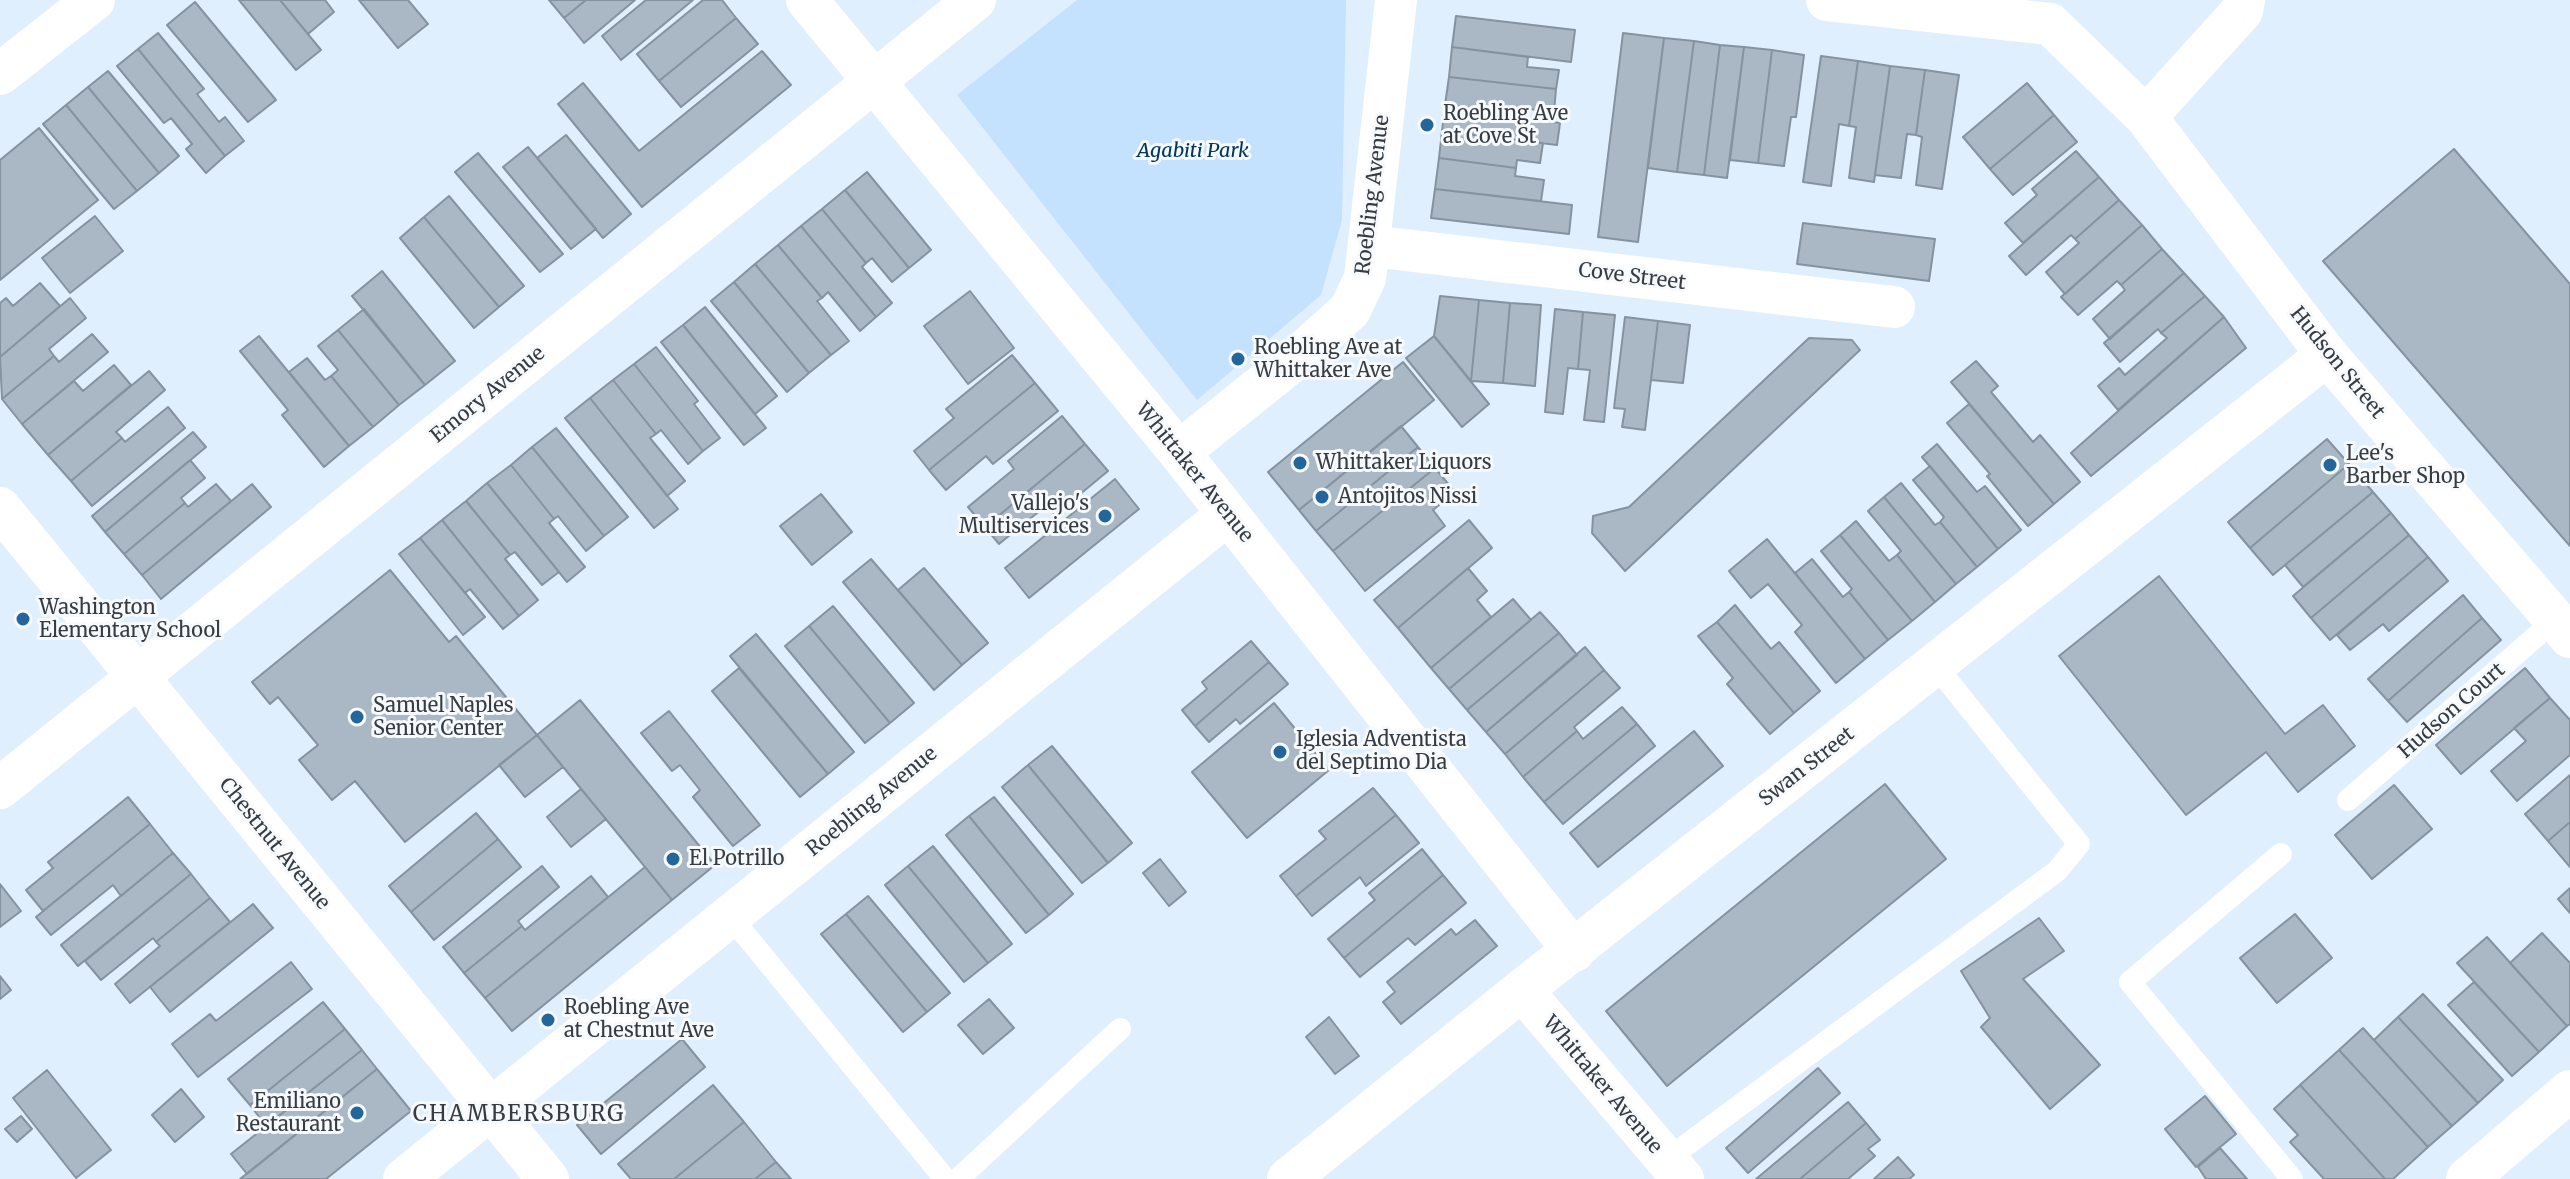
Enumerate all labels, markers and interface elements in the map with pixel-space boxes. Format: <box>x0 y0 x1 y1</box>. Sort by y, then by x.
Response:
place label: Roebling Ave at Cove St <box>1443 102 1568 149</box>
street label: Roebling Avenue <box>1351 114 1395 276</box>
marker: Roebling Ave at Cove St <box>1418 116 1436 134</box>
park label: Agabiti Park <box>1137 139 1249 163</box>
street label: Cove Street <box>1577 259 1687 295</box>
street label: Hudson Street <box>2285 302 2389 424</box>
place label: Roebling Ave at Whittaker Ave <box>1254 336 1402 383</box>
street label: Emory Avenue <box>426 342 550 448</box>
marker: Roebling Ave at Whittaker Ave <box>1229 350 1247 368</box>
street label: Whittaker Avenue <box>1130 398 1258 548</box>
place label: Lee's Barber Shop <box>2346 442 2465 489</box>
place label: Whittaker Liquors <box>1316 451 1492 475</box>
marker: Whittaker Liquors <box>1291 454 1309 472</box>
marker: Lee's Barber Shop <box>2321 456 2339 474</box>
place label: Antojitos Nissi <box>1338 485 1477 509</box>
marker: Antojitos Nissi <box>1313 488 1331 506</box>
place label: Vallejo's Multiservices <box>959 492 1089 539</box>
marker: Vallejo's Multiservices <box>1096 507 1114 525</box>
place label: Washington Elementary School <box>39 596 221 643</box>
marker: Washington Elementary School <box>14 610 32 628</box>
street label: Hudson Court <box>2394 658 2510 764</box>
place label: Samuel Naples Senior Center <box>373 694 514 741</box>
marker: Samuel Naples Senior Center <box>348 708 366 726</box>
street label: Swan Street <box>1755 722 1859 812</box>
place label: Iglesia Adventista del Septimo Dia <box>1296 728 1467 775</box>
street label: Roebling Avenue <box>802 742 942 862</box>
marker: Iglesia Adventista del Septimo Dia <box>1271 743 1289 761</box>
street label: Chestnut Avenue <box>214 773 334 915</box>
place label: El Potrillo <box>689 847 784 871</box>
marker: El Potrillo <box>664 850 682 868</box>
place label: Roebling Ave at Chestnut Ave <box>564 996 714 1043</box>
marker: Roebling Ave at Chestnut Ave <box>539 1011 557 1029</box>
street label: Whittaker Avenue <box>1537 1011 1667 1159</box>
place label: Emiliano Restaurant <box>236 1090 341 1137</box>
district label: CHAMBERSBURG <box>413 1102 625 1128</box>
marker: Emiliano Restaurant <box>348 1104 366 1122</box>

